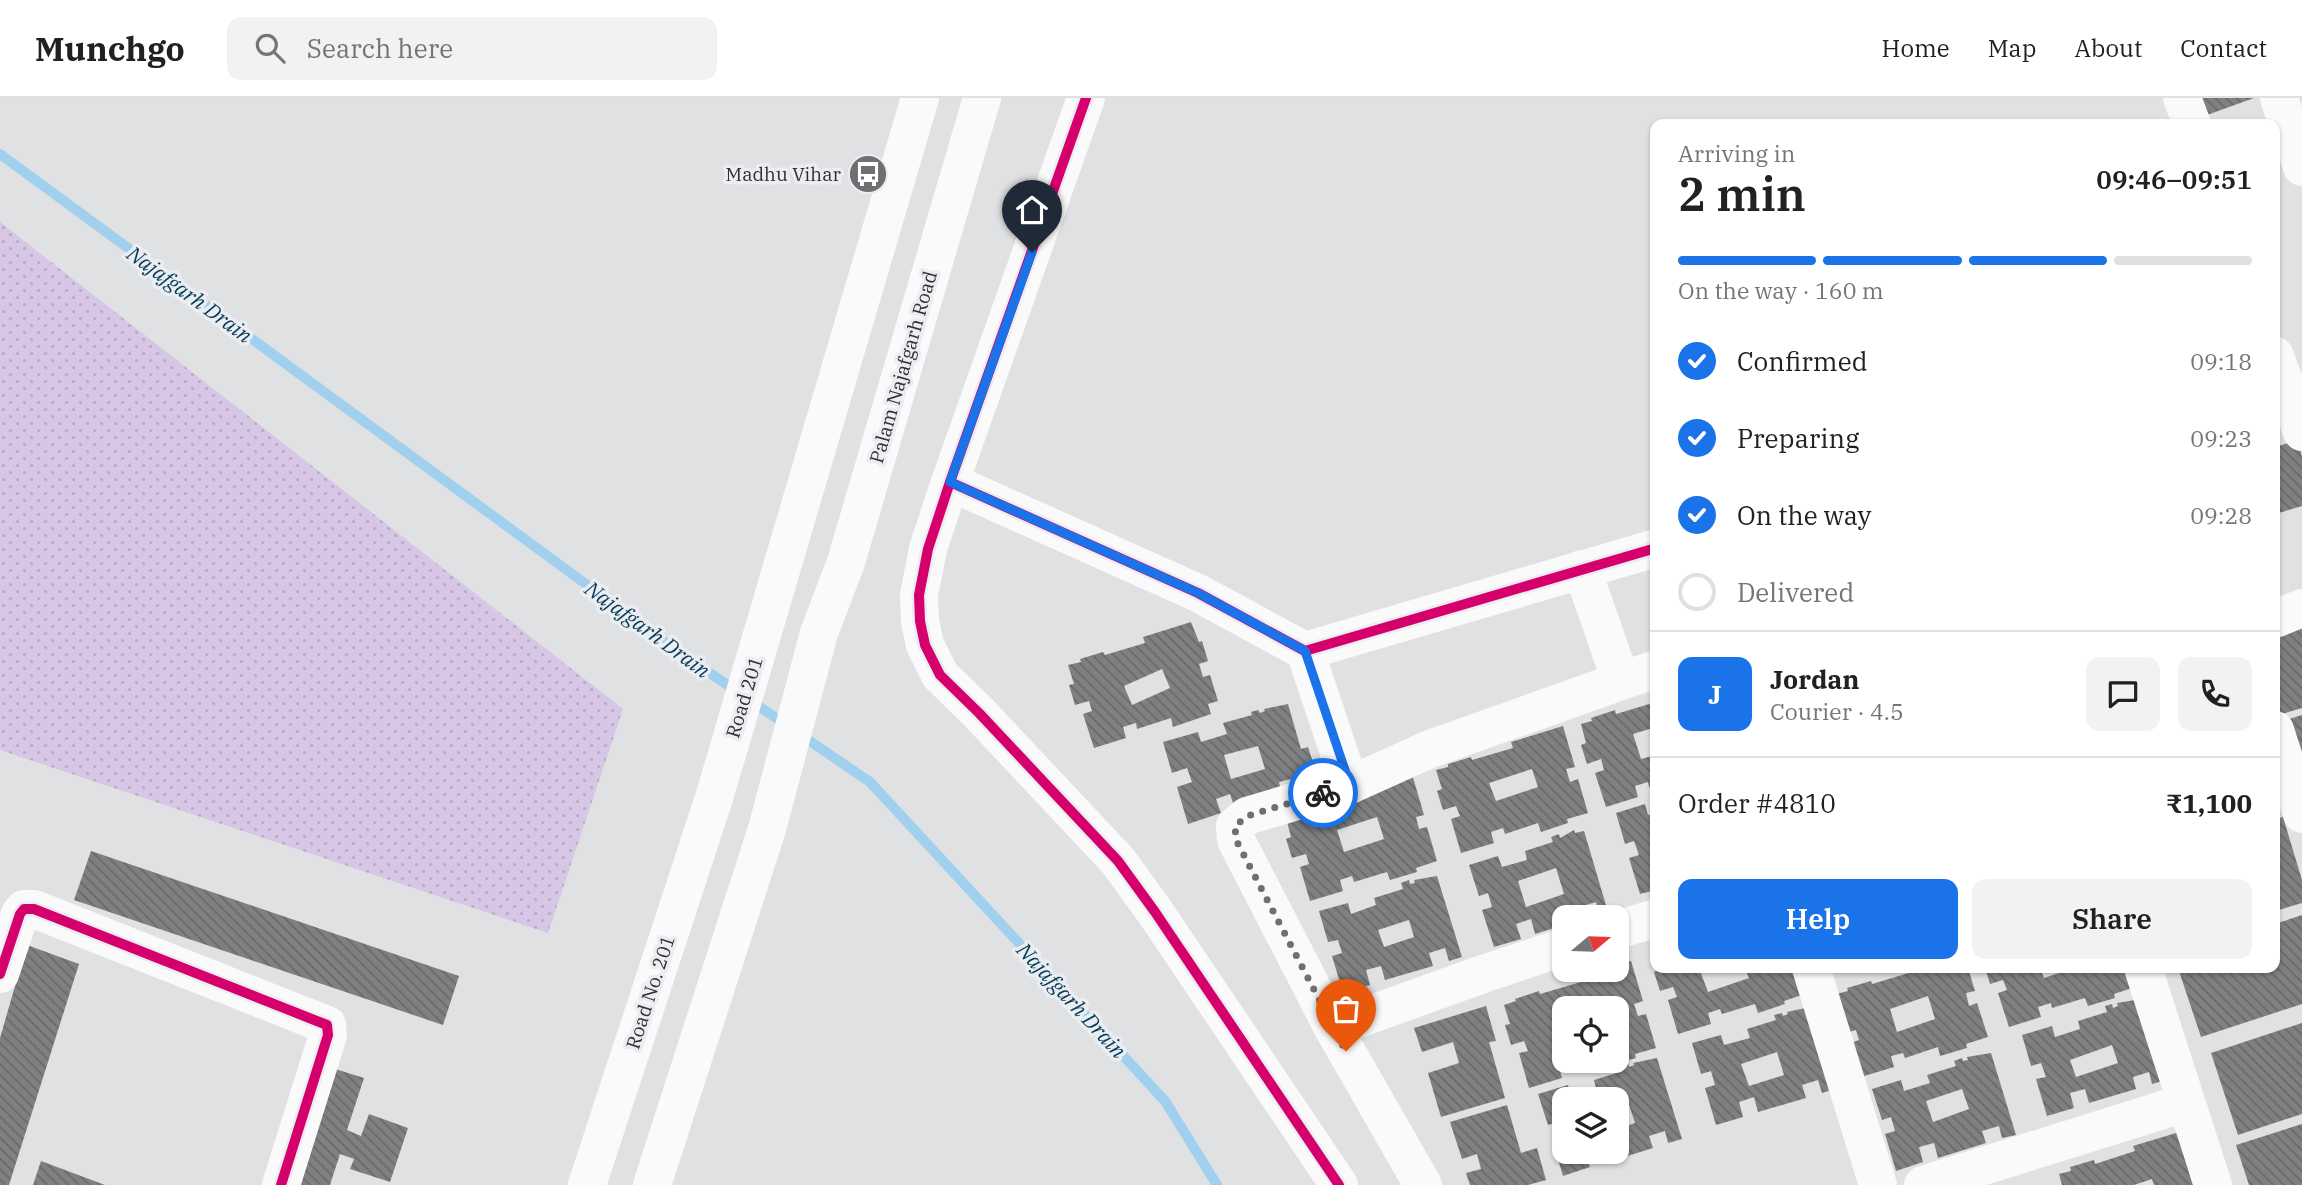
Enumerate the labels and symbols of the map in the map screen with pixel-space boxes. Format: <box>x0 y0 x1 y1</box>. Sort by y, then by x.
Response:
bus stop icon: Madhu Vihar <box>847 153 889 195</box>
place label: Madhu Vihar <box>726 162 842 186</box>
pin <box>1002 180 1062 252</box>
water label: Najafgarh Drain <box>121 239 258 349</box>
street label: Palam Najafgarh Road <box>864 268 942 466</box>
water label: Najafgarh Drain <box>579 574 716 684</box>
street label: Road 201 <box>720 653 768 741</box>
courier <box>1288 758 1358 828</box>
north arrow <box>1552 905 1629 982</box>
street label: Road No. 201 <box>620 932 680 1052</box>
water label: Najafgarh Drain <box>1011 936 1133 1064</box>
pin <box>1316 979 1376 1051</box>

